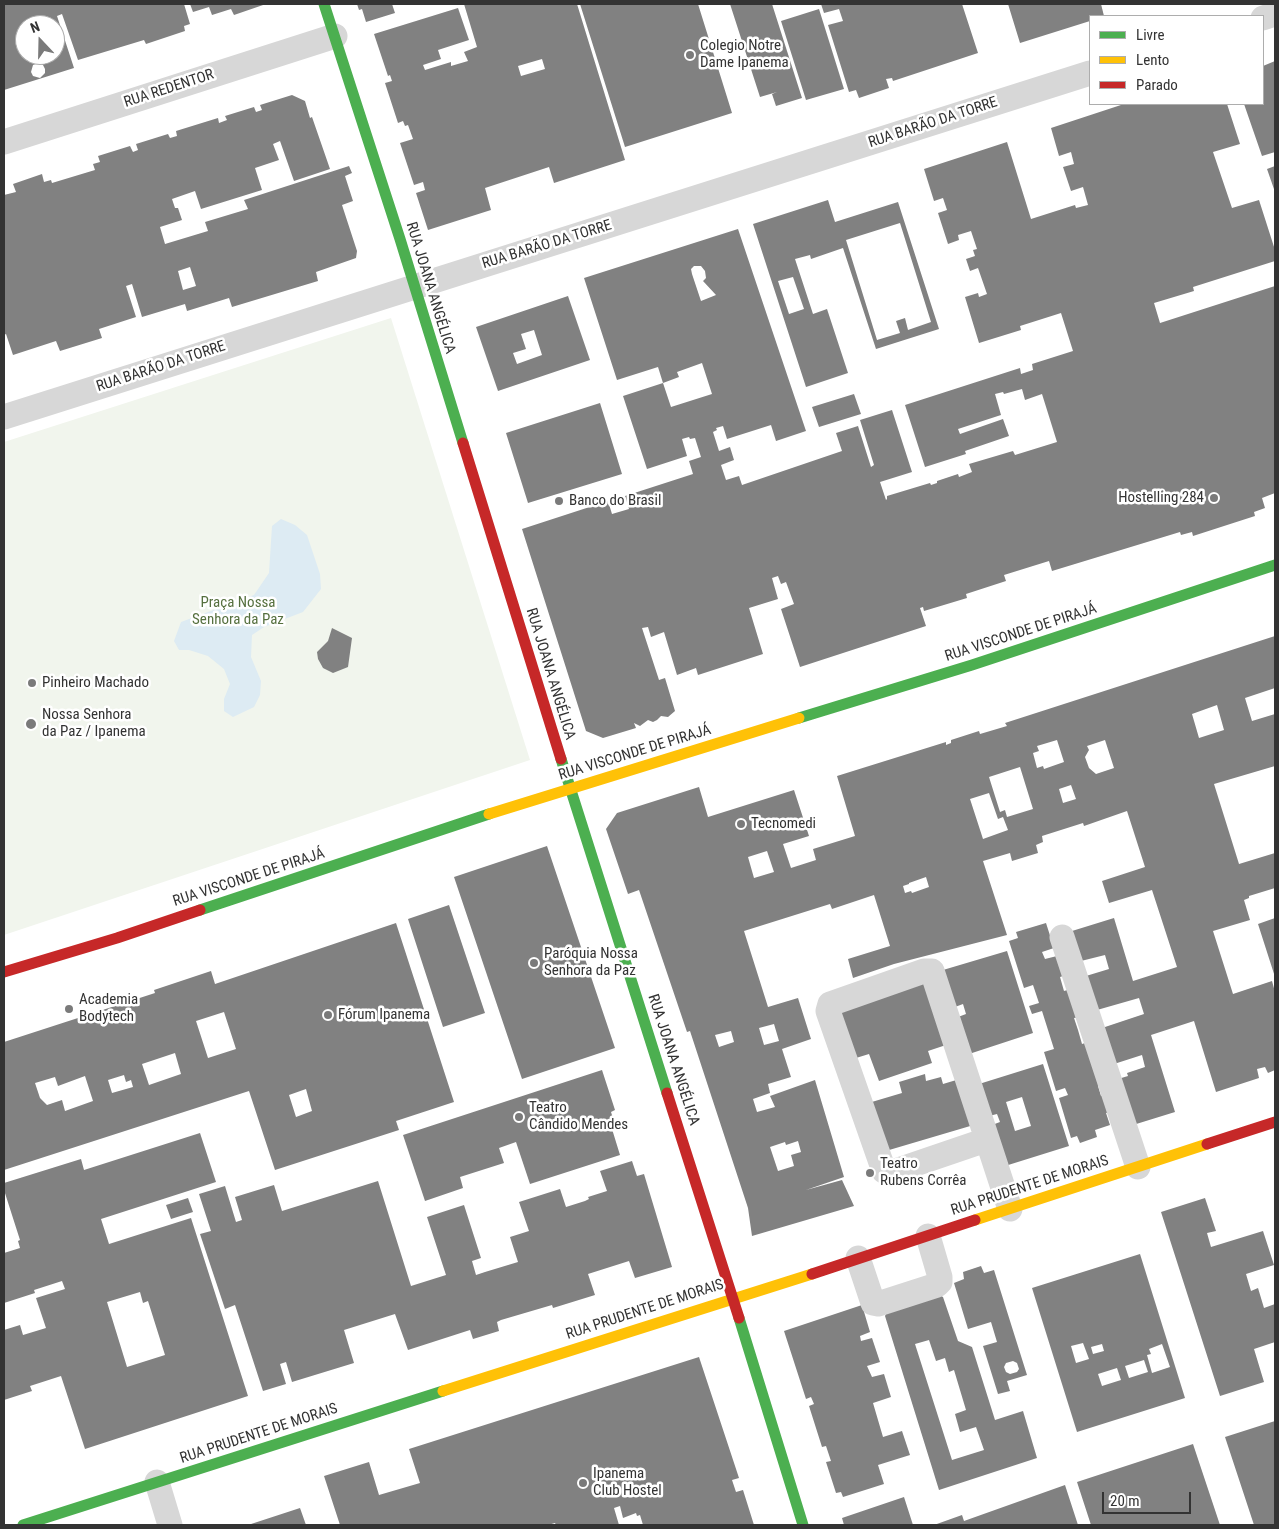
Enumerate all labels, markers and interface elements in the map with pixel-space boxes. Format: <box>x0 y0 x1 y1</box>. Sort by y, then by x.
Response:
north arrow <box>15 15 65 65</box>
legend <box>1089 15 1264 105</box>
text: N <box>28 18 42 36</box>
text: Livre <box>1136 26 1164 44</box>
place label: Colegio Notre Dame Ipanema <box>700 37 789 72</box>
marker: Colegio Notre Dame Ipanema <box>684 49 696 61</box>
text: Lento <box>1136 51 1169 69</box>
street label: RUA REDENTOR <box>122 66 216 112</box>
text: Parado <box>1136 76 1178 94</box>
street label: RUA BARÃO DA TORRE <box>866 94 1000 152</box>
street label: RUA BARÃO DA TORRE <box>480 217 614 273</box>
street label: RUA JOANA ANGÉLICA <box>401 220 459 356</box>
street label: RUA BARÃO DA TORRE <box>94 338 228 396</box>
place label: Hostelling 284 <box>1118 489 1204 507</box>
place label: Banco do Brasil <box>569 492 661 510</box>
marker: Hostelling 284 <box>1208 492 1220 504</box>
marker: Banco do Brasil <box>553 495 565 507</box>
park label: Praça Nossa Senhora da Paz <box>192 594 284 629</box>
street label: RUA VISCONDE DE PIRAJÁ <box>943 600 1099 666</box>
street label: RUA JOANA ANGÉLICA <box>521 606 579 742</box>
place label: Pinheiro Machado <box>42 674 149 692</box>
marker: Pinheiro Machado <box>26 677 38 689</box>
place label: Nossa Senhora da Paz / Ipanema <box>42 706 146 741</box>
marker: Nossa Senhora da Paz / Ipanema <box>24 717 38 731</box>
street label: RUA VISCONDE DE PIRAJÁ <box>557 721 713 785</box>
place label: Tecnomedi <box>751 815 816 833</box>
marker: Tecnomedi <box>735 818 747 830</box>
street label: RUA VISCONDE DE PIRAJÁ <box>171 845 327 911</box>
place label: Paróquia Nossa Senhora da Paz <box>544 945 638 980</box>
marker: Paróquia Nossa Senhora da Paz <box>528 957 540 969</box>
place label: Academia Bodytech <box>79 991 138 1026</box>
street label: RUA JOANA ANGÉLICA <box>643 992 703 1128</box>
marker: Academia Bodytech <box>63 1003 75 1015</box>
place label: Fórum Ipanema <box>338 1006 430 1024</box>
marker: Fórum Ipanema <box>322 1009 334 1021</box>
place label: Teatro Cândido Mendes <box>529 1099 628 1134</box>
marker: Teatro Cândido Mendes <box>513 1111 525 1123</box>
street label: RUA PRUDENTE DE MORAIS <box>949 1152 1111 1220</box>
place label: Teatro Rubens Corrêa <box>880 1155 966 1190</box>
marker: Teatro Rubens Corrêa <box>864 1167 876 1179</box>
street label: RUA PRUDENTE DE MORAIS <box>564 1276 726 1344</box>
street label: RUA PRUDENTE DE MORAIS <box>178 1400 340 1468</box>
place label: Ipanema Club Hostel <box>593 1465 662 1500</box>
marker: Ipanema Club Hostel <box>577 1477 589 1489</box>
scale bar <box>1104 1482 1193 1514</box>
text: 20 m <box>1110 1492 1140 1510</box>

